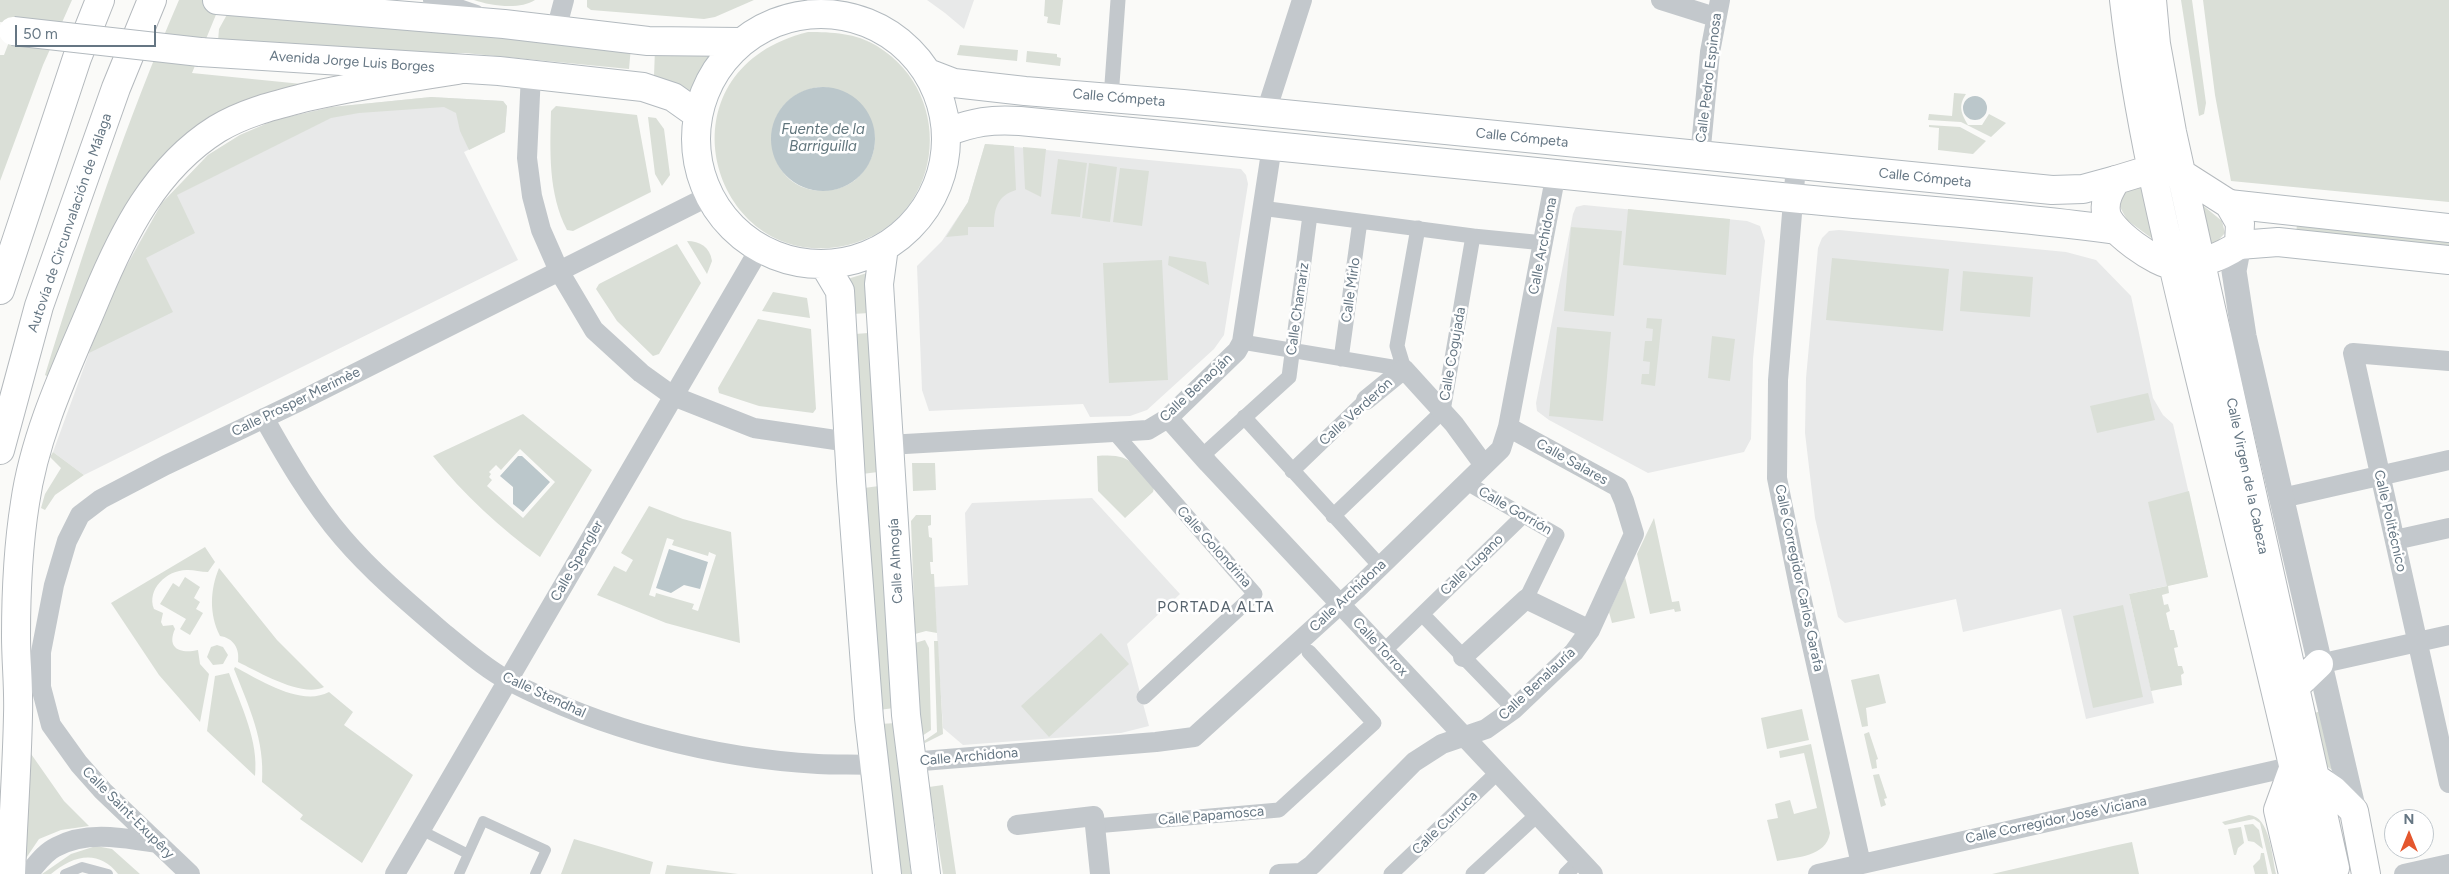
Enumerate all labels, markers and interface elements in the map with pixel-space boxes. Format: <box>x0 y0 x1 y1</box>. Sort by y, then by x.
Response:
street label: Calle Pedro Espinosa <box>1693 12 1725 144</box>
scale bar <box>18 15 159 47</box>
text: 50 m <box>23 25 58 43</box>
street label: Avenida Jorge Luis Borges <box>269 48 435 76</box>
street label: Calle Cómpeta <box>1072 86 1166 110</box>
street label: Autovía de Circunvalación de Málaga <box>25 111 115 335</box>
water label: Fuente de la Barriguilla <box>781 121 865 156</box>
street label: Calle Cómpeta <box>1475 125 1569 151</box>
street label: Calle Cómpeta <box>1878 165 1972 191</box>
street label: Calle Archidona <box>1525 196 1561 296</box>
street label: Calle Mirlo <box>1338 256 1364 324</box>
street label: Calle Chamariz <box>1283 262 1313 356</box>
street label: Calle Cogujada <box>1436 306 1470 402</box>
street label: Calle Benaoján <box>1156 350 1236 426</box>
street label: Calle Prosper Merimèe <box>229 364 363 440</box>
street label: Calle Verderón <box>1316 375 1396 449</box>
street label: Calle Virgen de la Cabeza <box>2222 396 2272 556</box>
street label: Calle Salares <box>1533 435 1611 489</box>
street label: Calle Politécnico <box>2370 468 2410 574</box>
street label: Calle Gorrión <box>1475 483 1555 539</box>
street label: Calle Corregidor Carlos Garafa <box>1771 483 1827 673</box>
street label: Calle Golondrina <box>1173 503 1255 591</box>
street label: Calle Spengler <box>547 518 607 604</box>
street label: Calle Almogía <box>885 518 907 604</box>
street label: Calle Lugano <box>1437 531 1507 599</box>
street label: Calle Archidona <box>1306 556 1390 636</box>
district label: PORTADA ALTA <box>1156 599 1276 617</box>
street label: Calle Torrox <box>1349 614 1411 680</box>
street label: Calle Benalauría <box>1495 644 1579 724</box>
street label: Calle Stendhal <box>500 668 588 722</box>
street label: Calle Archidona <box>919 744 1019 770</box>
street label: Calle Saint-Exupêry <box>79 764 177 862</box>
street label: Calle Curruca <box>1409 788 1481 858</box>
street label: Calle Corregidor José Viciana <box>1964 793 2148 847</box>
street label: Calle Papamosca <box>1157 803 1265 829</box>
north arrow <box>2384 809 2434 859</box>
text: N <box>2404 811 2414 828</box>

